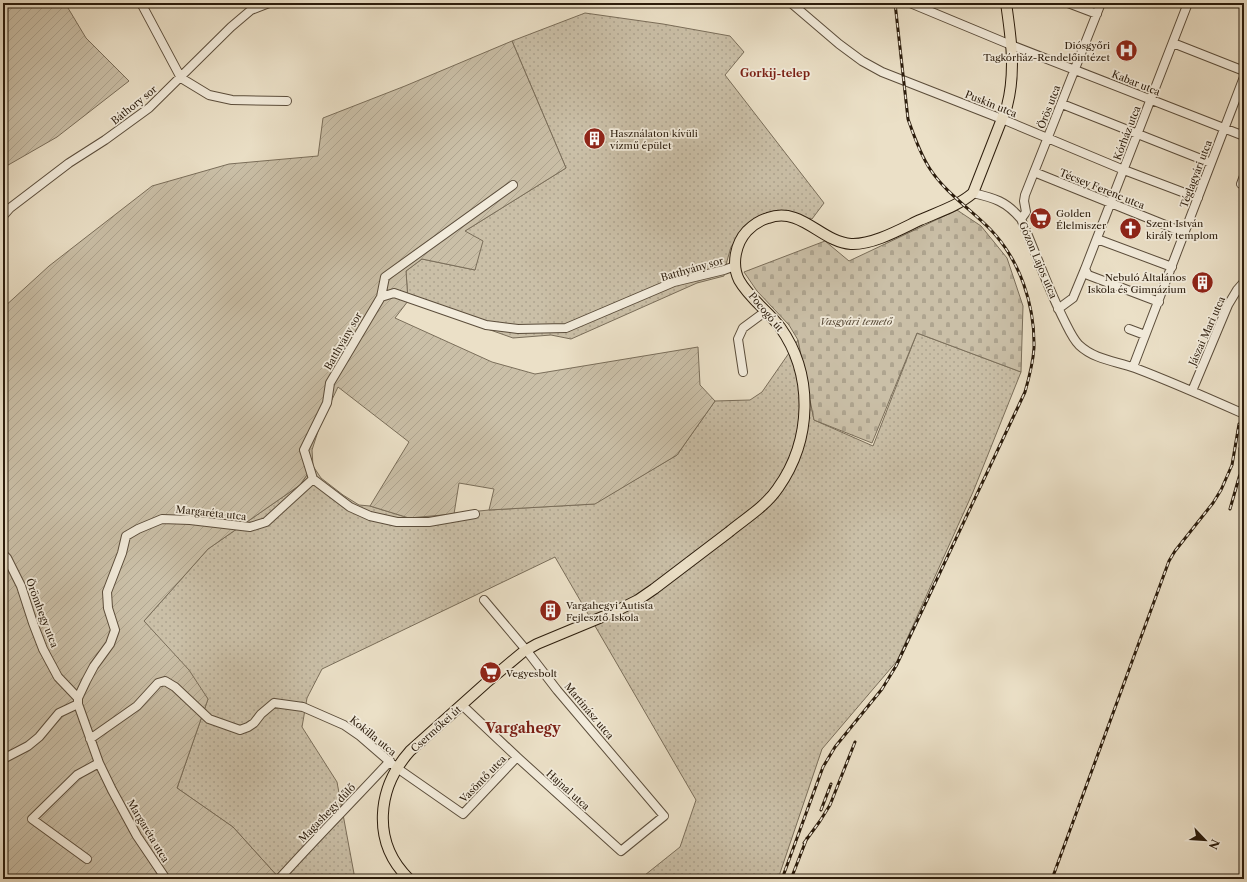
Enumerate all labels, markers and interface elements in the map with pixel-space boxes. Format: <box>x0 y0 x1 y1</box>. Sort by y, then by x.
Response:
hospital icon: Diósgyőri Tagkórház-Rendelőintézet <box>1113 38 1139 64</box>
place label: Diósgyőri Tagkórház-Rendelőintézet <box>983 39 1110 64</box>
district label: Gorkij-telep <box>740 66 810 80</box>
street label: Kabar utca <box>1110 67 1163 99</box>
street label: Báthory sor <box>109 82 160 127</box>
street label: Örös utca <box>1035 83 1064 131</box>
street label: Puskin utca <box>963 88 1020 121</box>
street label: Kórház utca <box>1111 103 1144 162</box>
building icon: Használaton kívüli vízmű épület <box>581 126 607 152</box>
place label: Használaton kívüli vízmű épület <box>609 127 698 152</box>
street label: Téglagyári utca <box>1177 138 1215 210</box>
street label: Técsey Ferenc utca <box>1057 166 1147 212</box>
supermarket icon: Golden Élelmiszer <box>1028 206 1054 232</box>
place label: Golden Élelmiszer <box>1056 207 1107 232</box>
church icon: Szent István király templom <box>1118 216 1144 242</box>
place label: Szent István király templom <box>1146 217 1219 242</box>
street label: Gózon Lajos utca <box>1016 220 1060 301</box>
street label: Batthyány sor <box>659 254 726 284</box>
building icon: Nebuló Általános Iskola és Gimnázium <box>1189 270 1215 296</box>
place label: Nebuló Általános Iskola és Gimnázium <box>1087 271 1187 296</box>
street label: Pocogó út <box>746 290 787 335</box>
street label: Jászai Mari utca <box>1185 294 1228 370</box>
street label: Batthyány sor <box>321 309 365 372</box>
park label: Vasgyári temető <box>820 315 894 328</box>
street label: Margaréta utca <box>175 503 248 523</box>
street label: Örömhegy utca <box>23 577 61 650</box>
building icon: Vargahegyi Autista Fejlesztő Iskola <box>537 598 563 624</box>
place label: Vargahegyi Autista Fejlesztő Iskola <box>565 599 654 624</box>
supermarket icon: Vegyesbolt <box>477 660 503 686</box>
place label: Vegyesbolt <box>505 667 558 680</box>
street label: Martinász utca <box>562 680 617 743</box>
street label: Csermőkei út <box>408 703 464 755</box>
street label: Kokilla utca <box>347 713 400 759</box>
district label: Vargahegy <box>484 719 561 737</box>
street label: Vasöntő utca <box>456 752 509 806</box>
street label: Hajnal utca <box>544 767 593 813</box>
street label: Magashegy dűlő <box>296 781 358 845</box>
street label: Margaréta utca <box>124 797 172 865</box>
north arrow <box>1185 820 1225 860</box>
text: N <box>1206 837 1222 852</box>

